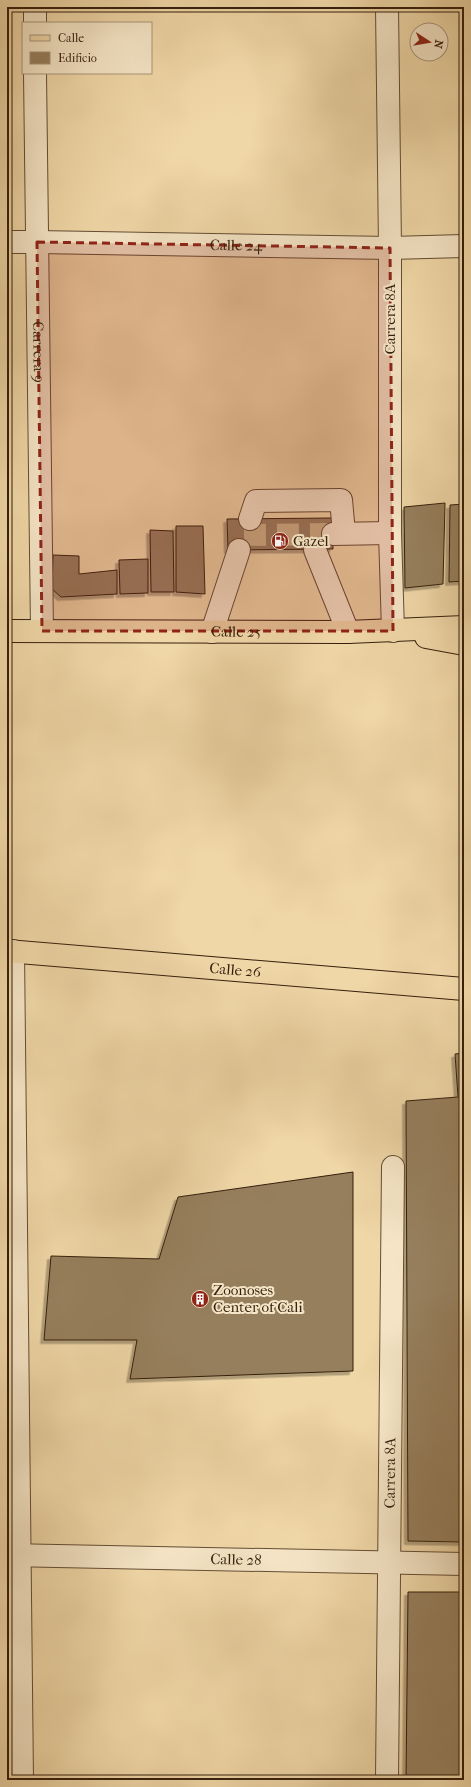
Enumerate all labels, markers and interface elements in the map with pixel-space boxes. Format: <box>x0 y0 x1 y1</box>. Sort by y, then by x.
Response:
legend <box>22 22 152 74</box>
north arrow <box>409 22 449 62</box>
text: Calle <box>58 31 84 45</box>
text: N <box>431 39 446 50</box>
text: Edificio <box>58 51 97 65</box>
street label: Calle 24 <box>210 236 264 255</box>
street label: Carrera 8A <box>381 283 399 354</box>
street label: Carrera 9 <box>29 321 48 383</box>
fuel station icon: Gazel <box>270 531 290 551</box>
place label: Gazel <box>293 532 329 550</box>
street label: Calle 25 <box>211 623 261 641</box>
street label: Calle 26 <box>209 959 263 981</box>
place label: Zoonoses Center of Cali <box>213 1281 303 1316</box>
building icon: Zoonoses Center of Cali <box>190 1289 210 1309</box>
street label: Carrera 8A <box>381 1437 399 1509</box>
street label: Calle 28 <box>210 1550 262 1569</box>

